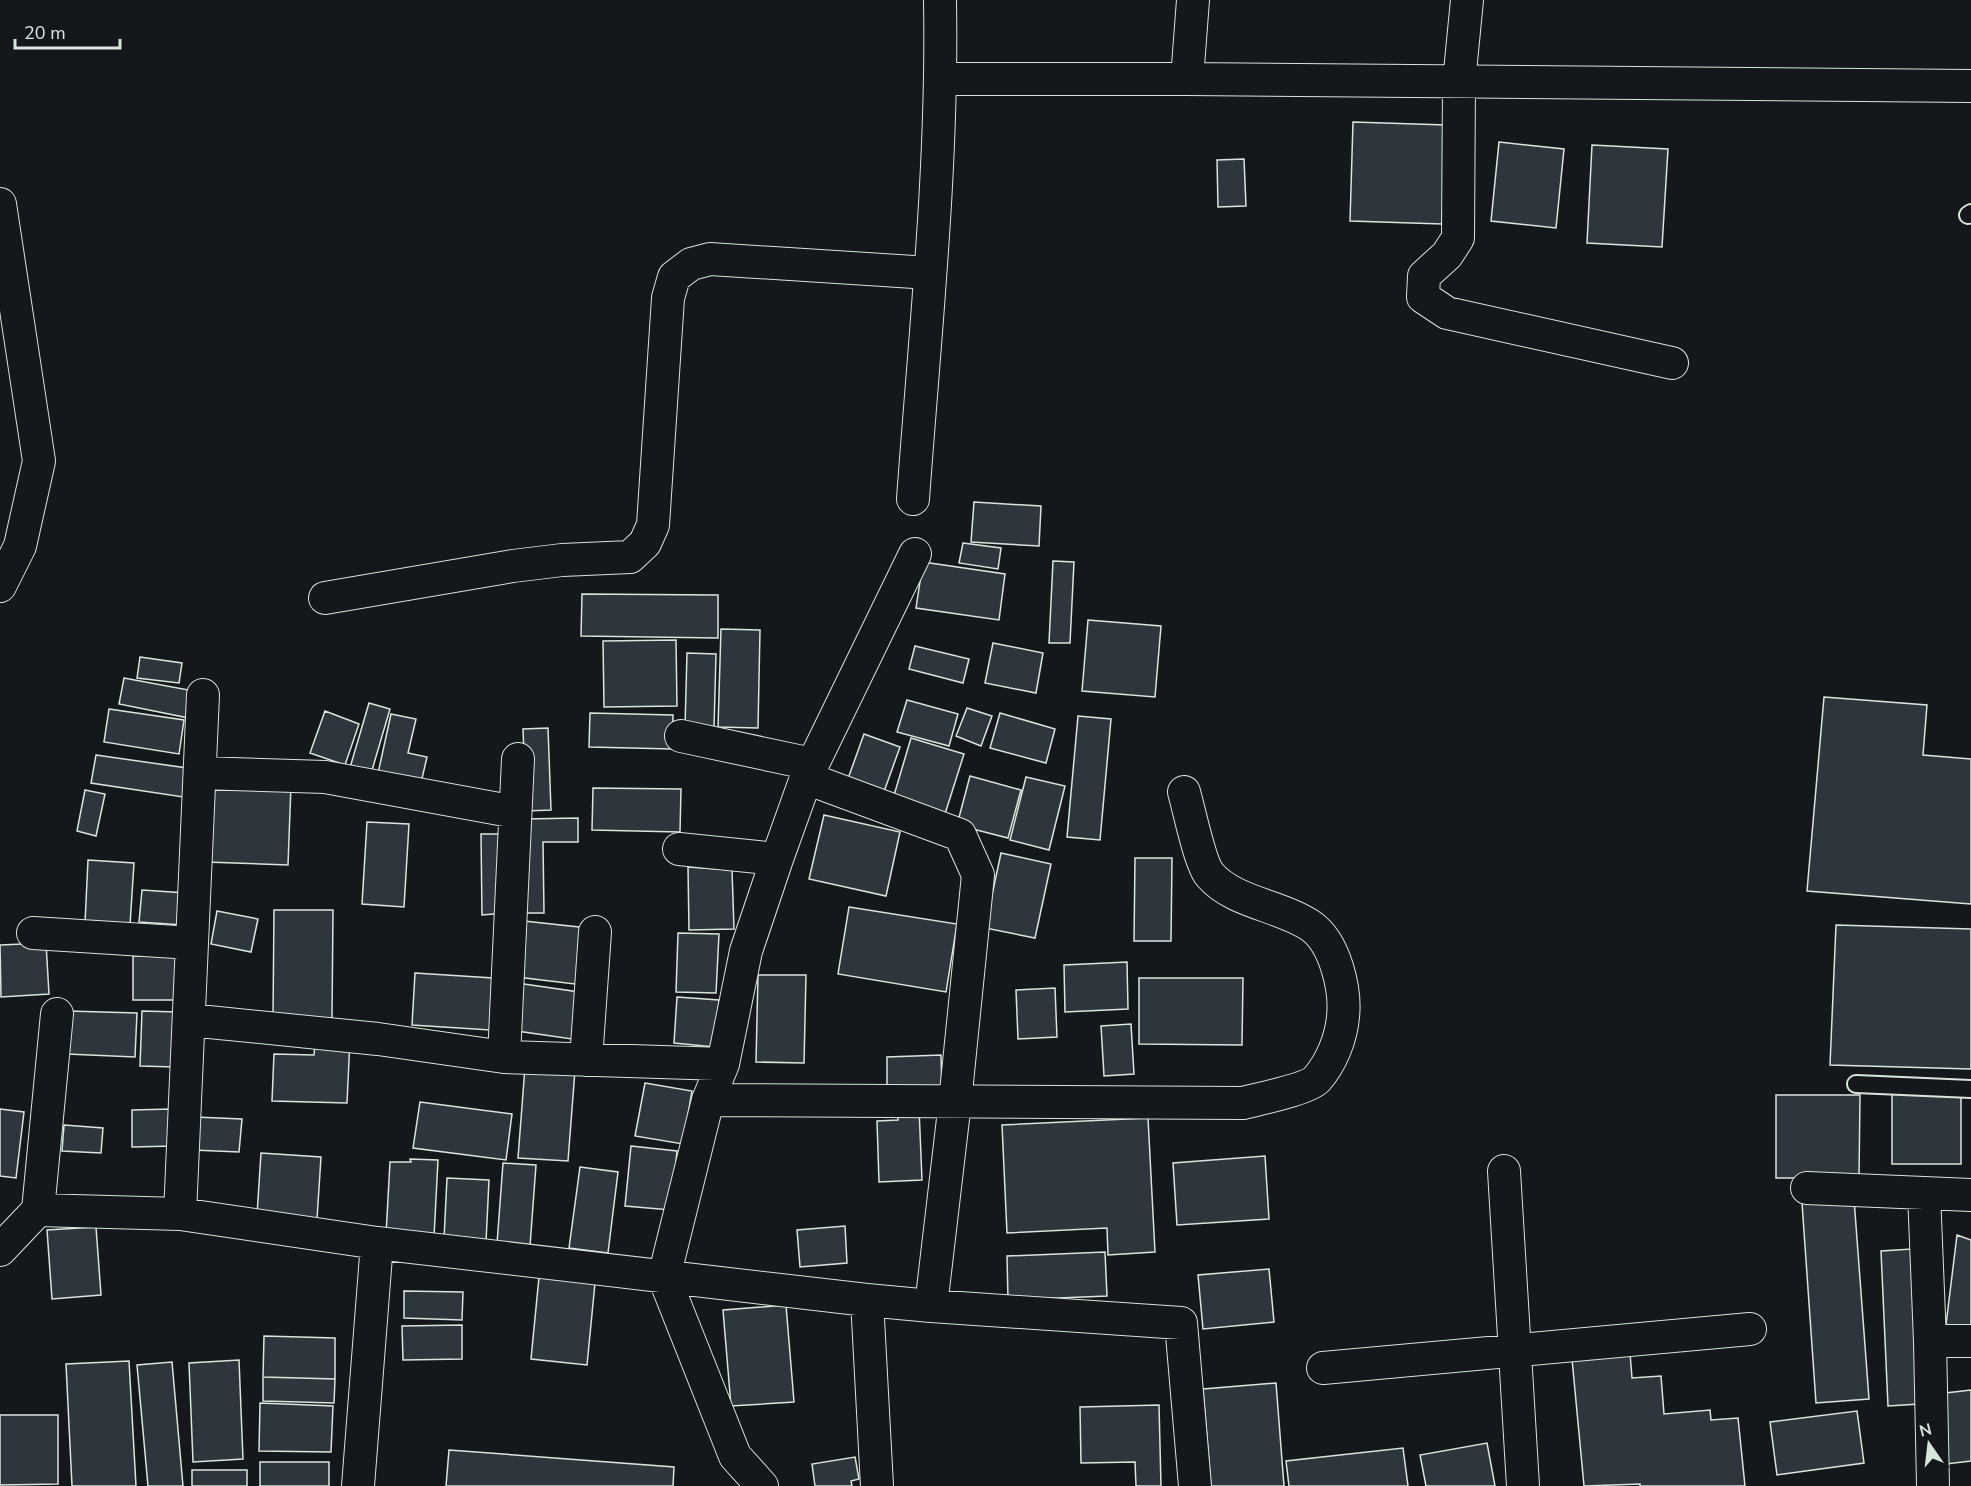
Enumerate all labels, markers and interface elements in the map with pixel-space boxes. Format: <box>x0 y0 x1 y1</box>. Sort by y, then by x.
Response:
scale bar <box>15 12 120 50</box>
text: 20 m <box>24 21 66 45</box>
north arrow <box>1899 1414 1959 1474</box>
text: N <box>1917 1418 1934 1443</box>

